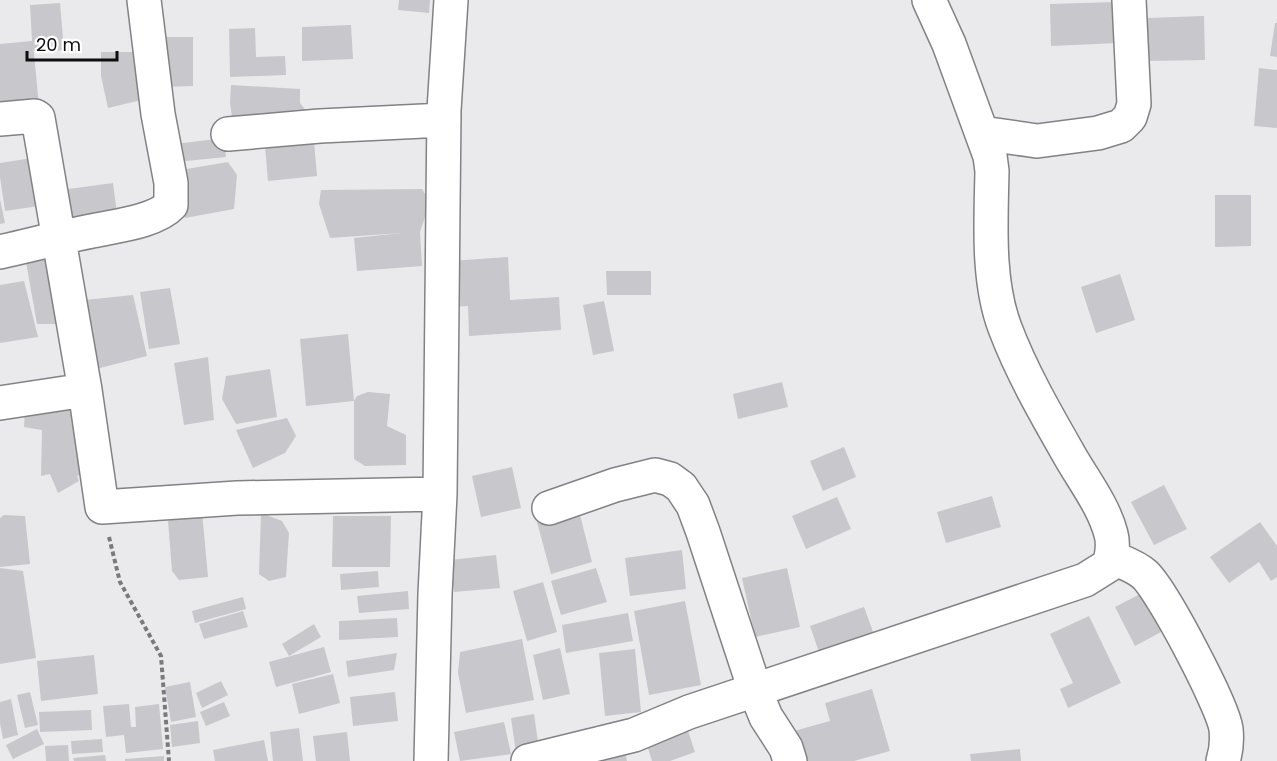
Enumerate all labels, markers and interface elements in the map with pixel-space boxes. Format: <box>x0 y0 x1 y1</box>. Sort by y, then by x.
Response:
scale bar <box>27 24 117 62</box>
text: 20 m <box>36 32 81 57</box>

